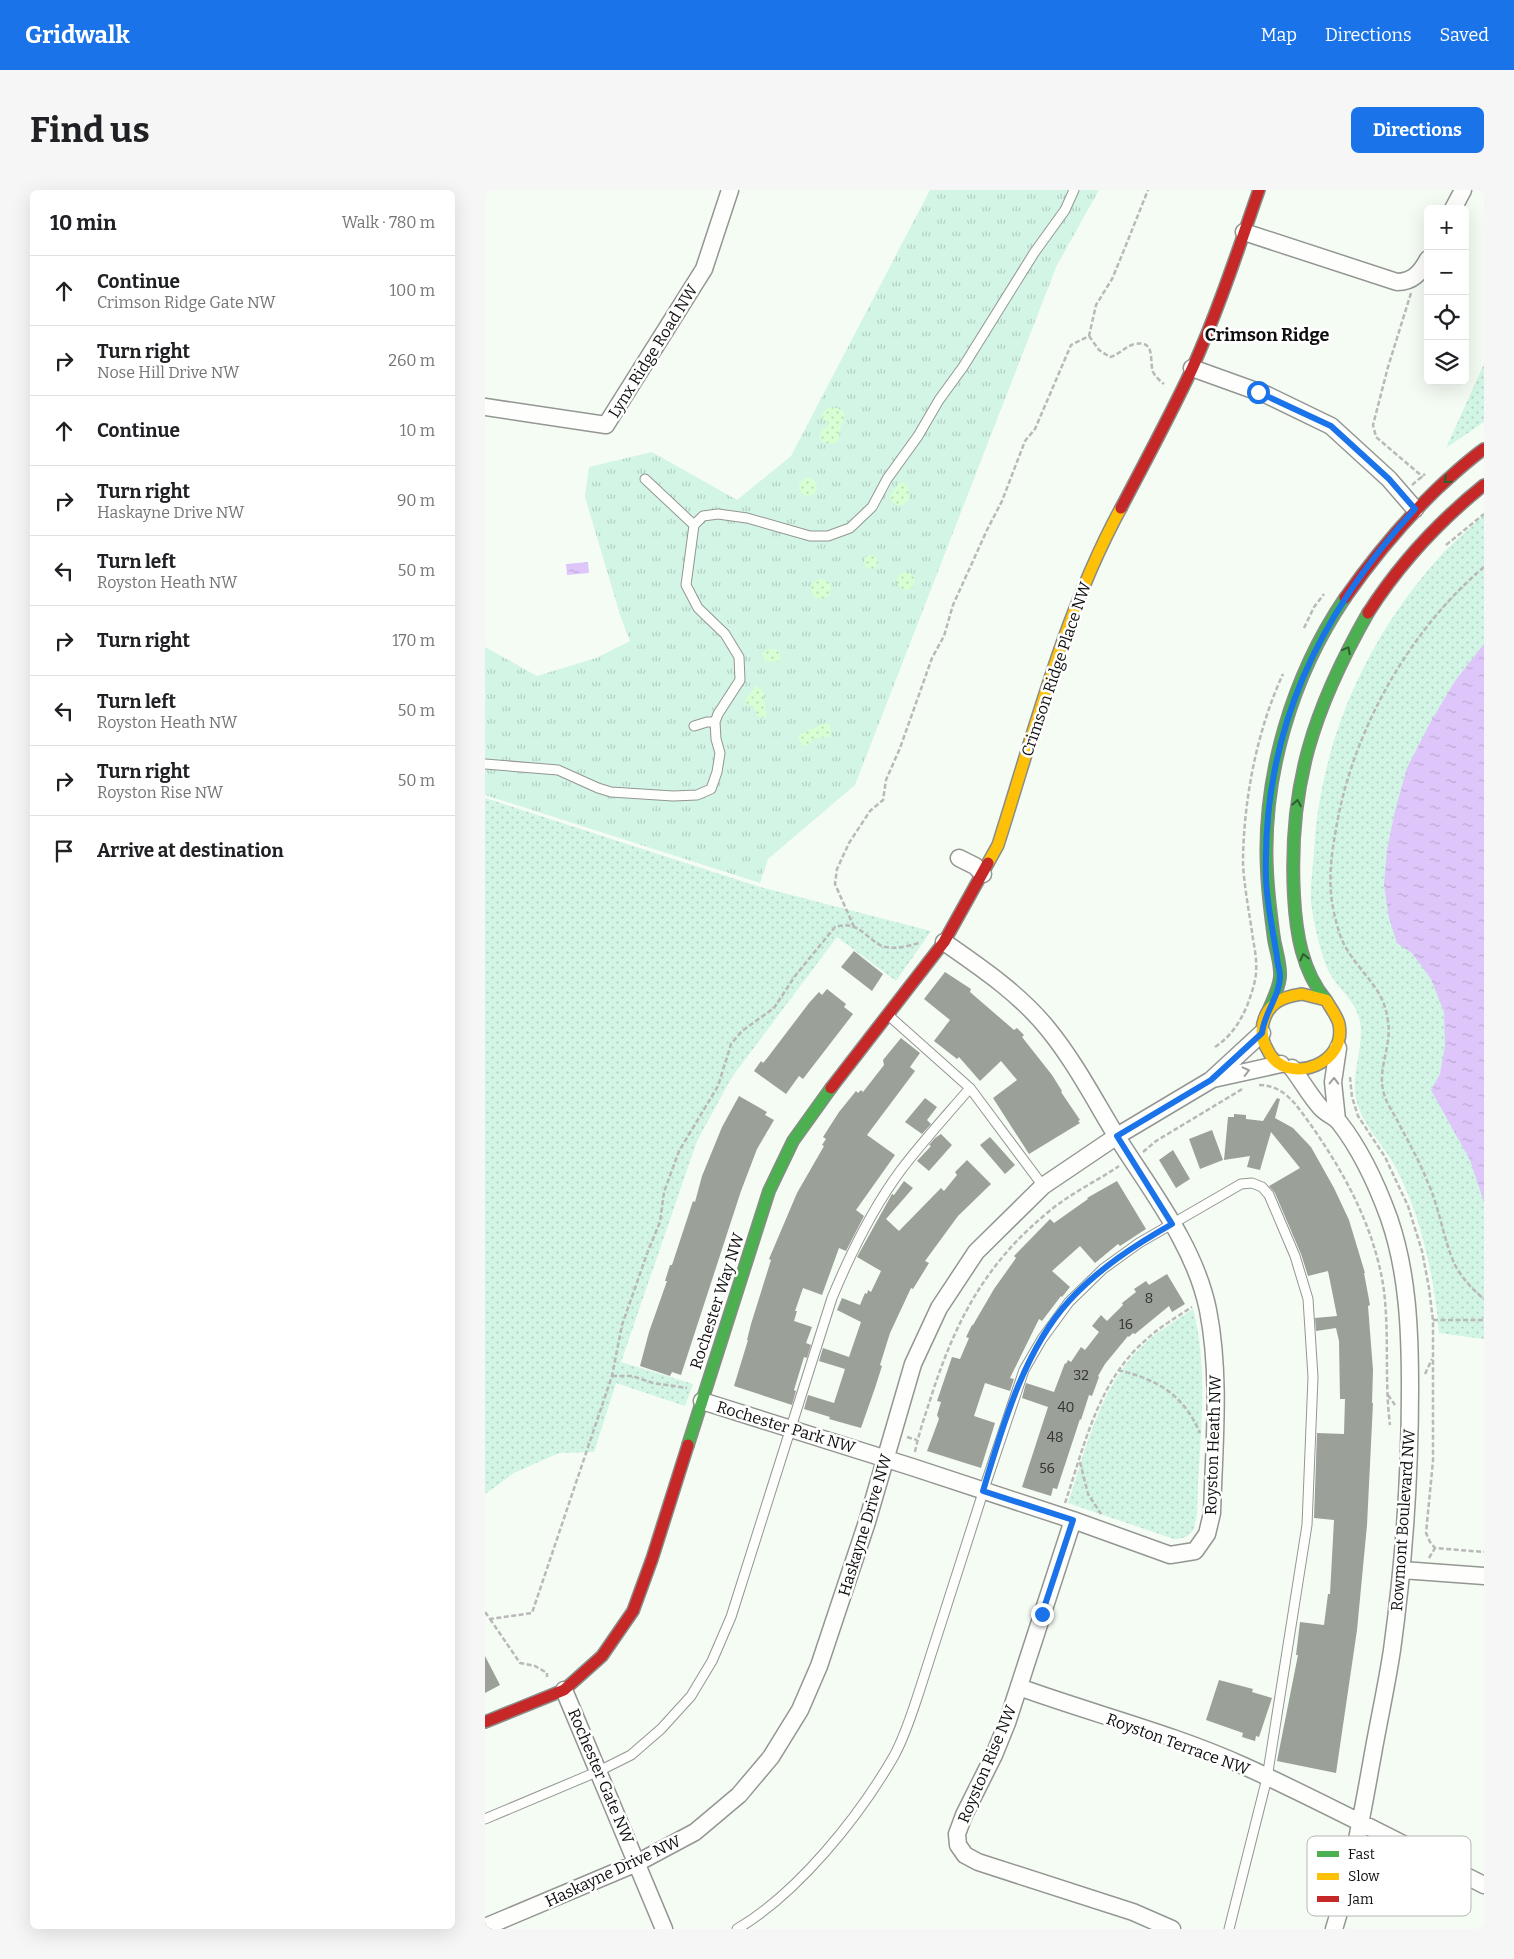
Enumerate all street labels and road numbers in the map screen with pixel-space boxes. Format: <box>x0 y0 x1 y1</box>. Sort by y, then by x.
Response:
street label: Lynx Ridge Road NW <box>604 280 702 421</box>
street label: Crimson Ridge Place NW <box>1017 579 1095 759</box>
street label: Rochester Way NW <box>686 1230 748 1371</box>
street label: Royston Heath NW <box>1201 1374 1225 1515</box>
street label: Rochester Park NW <box>714 1397 858 1457</box>
street label: Rowmont Boulevard NW <box>1387 1428 1419 1612</box>
street label: Haskayne Drive NW <box>834 1451 896 1598</box>
street label: Royston Rise NW <box>954 1702 1021 1826</box>
street label: Rochester Gate NW <box>564 1706 638 1847</box>
street label: Royston Terrace NW <box>1104 1709 1253 1779</box>
street label: Haskayne Drive NW <box>542 1831 684 1911</box>

